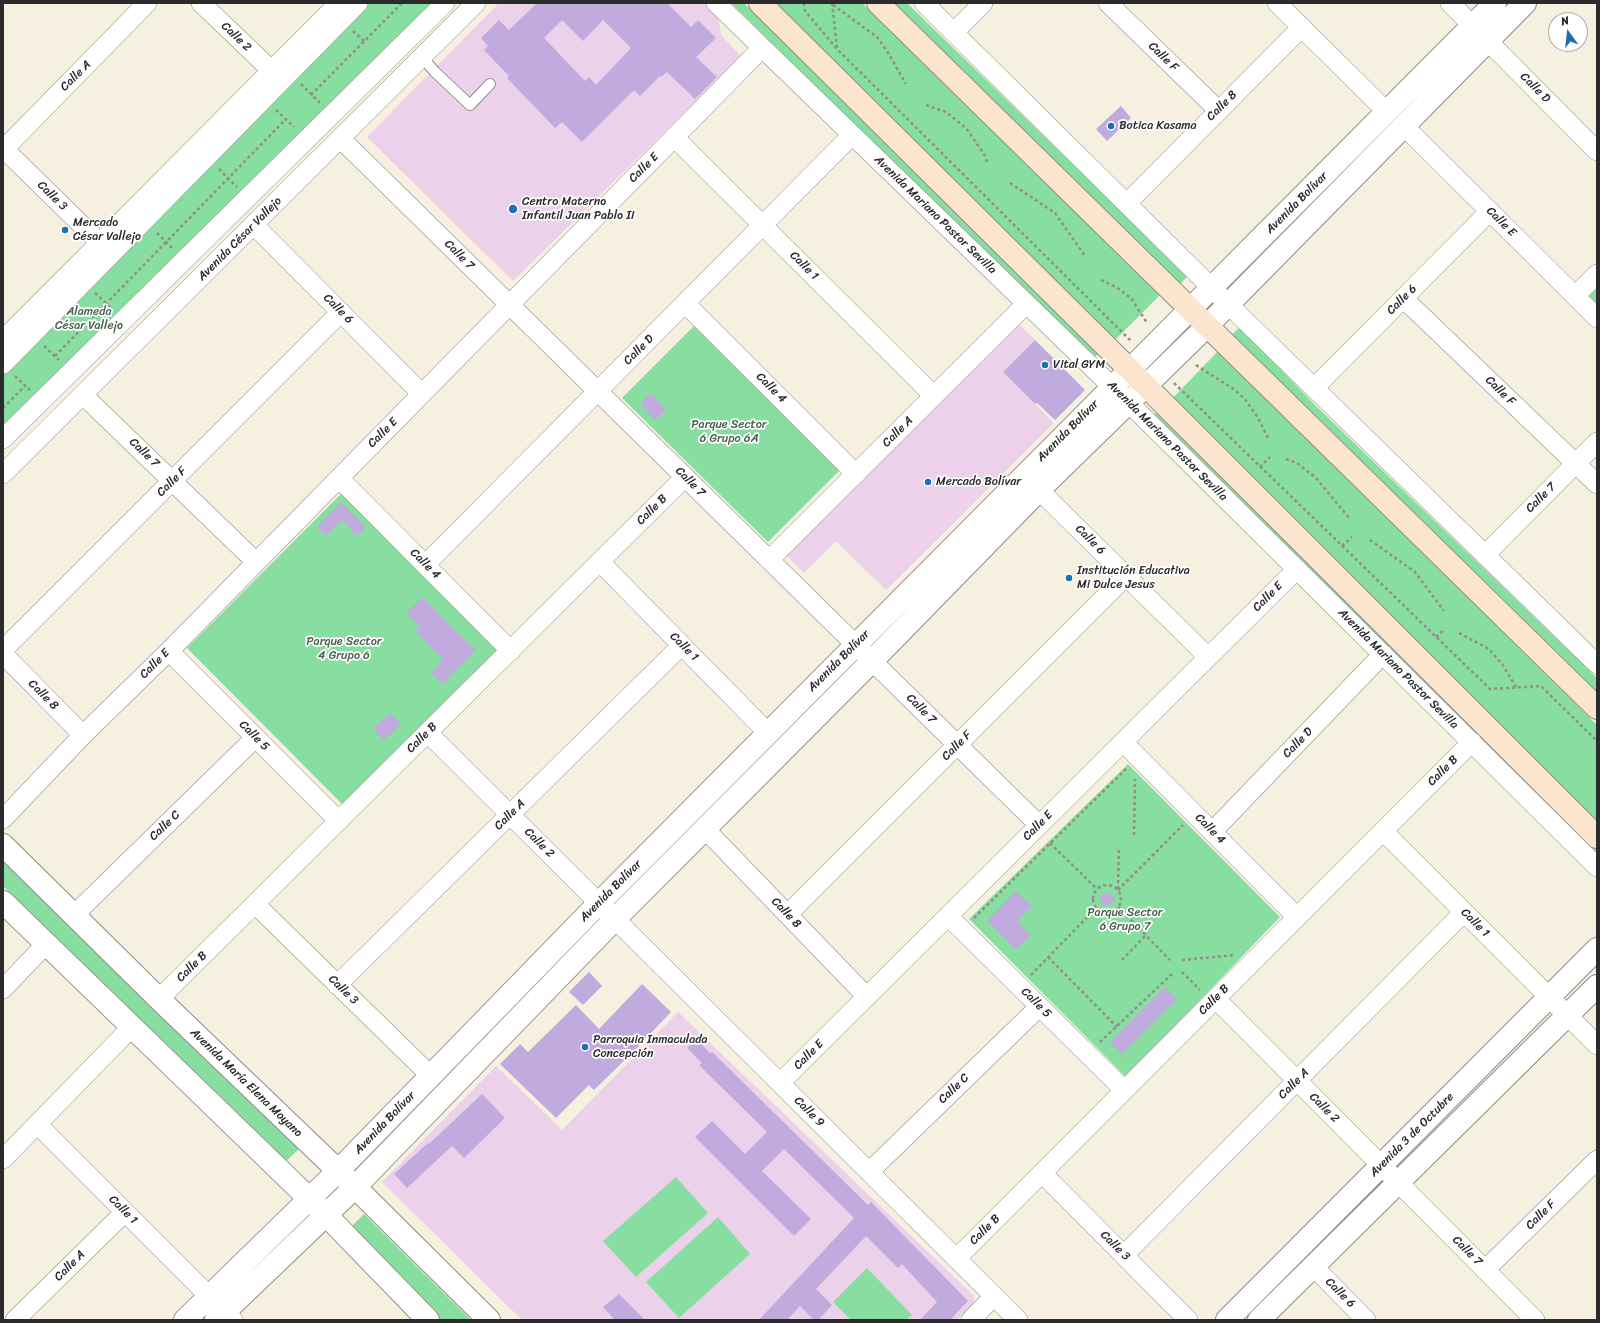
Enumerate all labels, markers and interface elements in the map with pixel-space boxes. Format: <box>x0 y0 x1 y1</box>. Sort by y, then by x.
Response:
text: N <box>1559 11 1571 31</box>
north arrow <box>1548 12 1588 52</box>
street label: Calle 2 <box>218 19 254 55</box>
street label: Calle F <box>1145 39 1181 75</box>
street label: Calle A <box>58 58 94 94</box>
street label: Calle D <box>1517 70 1553 106</box>
street label: Calle 8 <box>1204 88 1240 124</box>
place label: Botica Kasama <box>1119 119 1196 133</box>
marker: Botica Kasama <box>1106 121 1116 131</box>
street label: Calle E <box>626 150 662 186</box>
street label: Avenida Mariano Pastor Sevilla <box>871 153 999 277</box>
street label: Avenida Bolívar <box>1263 169 1331 237</box>
street label: Calle 3 <box>34 178 70 214</box>
street label: Avenida César Vallejo <box>195 194 285 284</box>
place label: Centro Materno Infantil Juan Pablo II <box>522 195 635 223</box>
marker: Centro Materno Infantil Juan Pablo II <box>507 203 519 215</box>
street label: Calle E <box>1483 204 1519 240</box>
place label: Mercado César Vallejo <box>73 216 141 244</box>
marker: Mercado César Vallejo <box>60 225 70 235</box>
street label: Calle 7 <box>441 237 477 273</box>
street label: Calle 1 <box>787 249 821 283</box>
street label: Calle 6 <box>1384 282 1420 318</box>
street label: Calle 6 <box>320 291 356 327</box>
park label: Alameda César Vallejo <box>55 305 123 333</box>
street label: Calle D <box>621 332 657 368</box>
place label: Vital GYM <box>1053 358 1105 372</box>
marker: Vital GYM <box>1040 360 1050 370</box>
street label: Calle 4 <box>753 370 789 406</box>
street label: Calle F <box>1482 373 1518 409</box>
street label: Avenida Mariano Pastor Sevilla <box>1104 378 1230 504</box>
street label: Avenida Bolívar <box>1034 397 1102 465</box>
street label: Calle A <box>880 414 916 450</box>
street label: Calle E <box>365 415 401 451</box>
park label: Parque Sector 6 Grupo 6A <box>691 418 767 446</box>
street label: Calle 7 <box>126 435 162 471</box>
street label: Calle F <box>154 464 190 500</box>
street label: Calle 7 <box>672 464 708 500</box>
place label: Mercado Bolívar <box>936 475 1021 489</box>
marker: Mercado Bolívar <box>923 477 933 487</box>
street label: Calle 7 <box>1523 480 1559 516</box>
street label: Calle B <box>634 492 670 528</box>
street label: Calle 6 <box>1072 522 1108 558</box>
street label: Calle 4 <box>407 546 443 582</box>
place label: Institución Educativa Mi Dulce Jesus <box>1077 564 1190 592</box>
marker: Institución Educativa Mi Dulce Jesus <box>1064 573 1074 583</box>
street label: Calle E <box>1250 579 1286 615</box>
street label: Avenida Mariano Pastor Sevilla <box>1335 606 1461 732</box>
street label: Avenida Bolívar <box>805 627 873 695</box>
street label: Calle 1 <box>667 630 701 664</box>
park label: Parque Sector 4 Grupo 6 <box>306 635 382 663</box>
street label: Calle E <box>137 646 173 682</box>
street label: Calle 8 <box>25 677 61 713</box>
street label: Calle 7 <box>903 691 939 727</box>
street label: Calle 5 <box>236 718 272 754</box>
street label: Calle B <box>404 720 440 756</box>
street label: Calle D <box>1280 725 1316 761</box>
street label: Calle F <box>939 728 975 764</box>
street label: Calle B <box>1425 753 1461 789</box>
street label: Calle A <box>492 797 528 833</box>
street label: Calle C <box>147 808 183 844</box>
street label: Calle E <box>1020 808 1056 844</box>
street label: Calle 4 <box>1192 811 1228 847</box>
street label: Calle 2 <box>521 825 557 861</box>
street label: Avenida Bolívar <box>577 857 645 925</box>
street label: Calle 8 <box>768 895 804 931</box>
park label: Parque Sector 6 Grupo 7 <box>1087 906 1163 934</box>
street label: Calle 1 <box>1458 906 1492 940</box>
street label: Calle B <box>174 949 210 985</box>
street label: Calle 3 <box>325 972 361 1008</box>
street label: Calle B <box>1196 982 1232 1018</box>
street label: Calle 5 <box>1018 985 1054 1021</box>
street label: Avenida María Elena Moyano <box>187 1026 305 1140</box>
place label: Parroquia Inmaculada Concepción <box>593 1033 708 1061</box>
street label: Calle E <box>791 1037 827 1073</box>
marker: Parroquia Inmaculada Concepción <box>580 1042 590 1052</box>
street label: Calle A <box>1276 1066 1312 1102</box>
street label: Calle C <box>936 1071 972 1107</box>
street label: Avenida Bolívar <box>351 1089 419 1157</box>
street label: Calle 2 <box>1306 1090 1342 1126</box>
street label: Avenida 3 de Octubre <box>1367 1090 1457 1180</box>
street label: Calle 9 <box>791 1094 827 1130</box>
street label: Calle 1 <box>106 1193 140 1227</box>
street label: Calle F <box>1523 1197 1559 1233</box>
street label: Calle B <box>967 1212 1003 1248</box>
street label: Calle 3 <box>1097 1228 1133 1264</box>
street label: Calle 7 <box>1449 1233 1485 1269</box>
street label: Calle A <box>52 1248 88 1284</box>
street label: Calle 6 <box>1322 1275 1358 1311</box>

